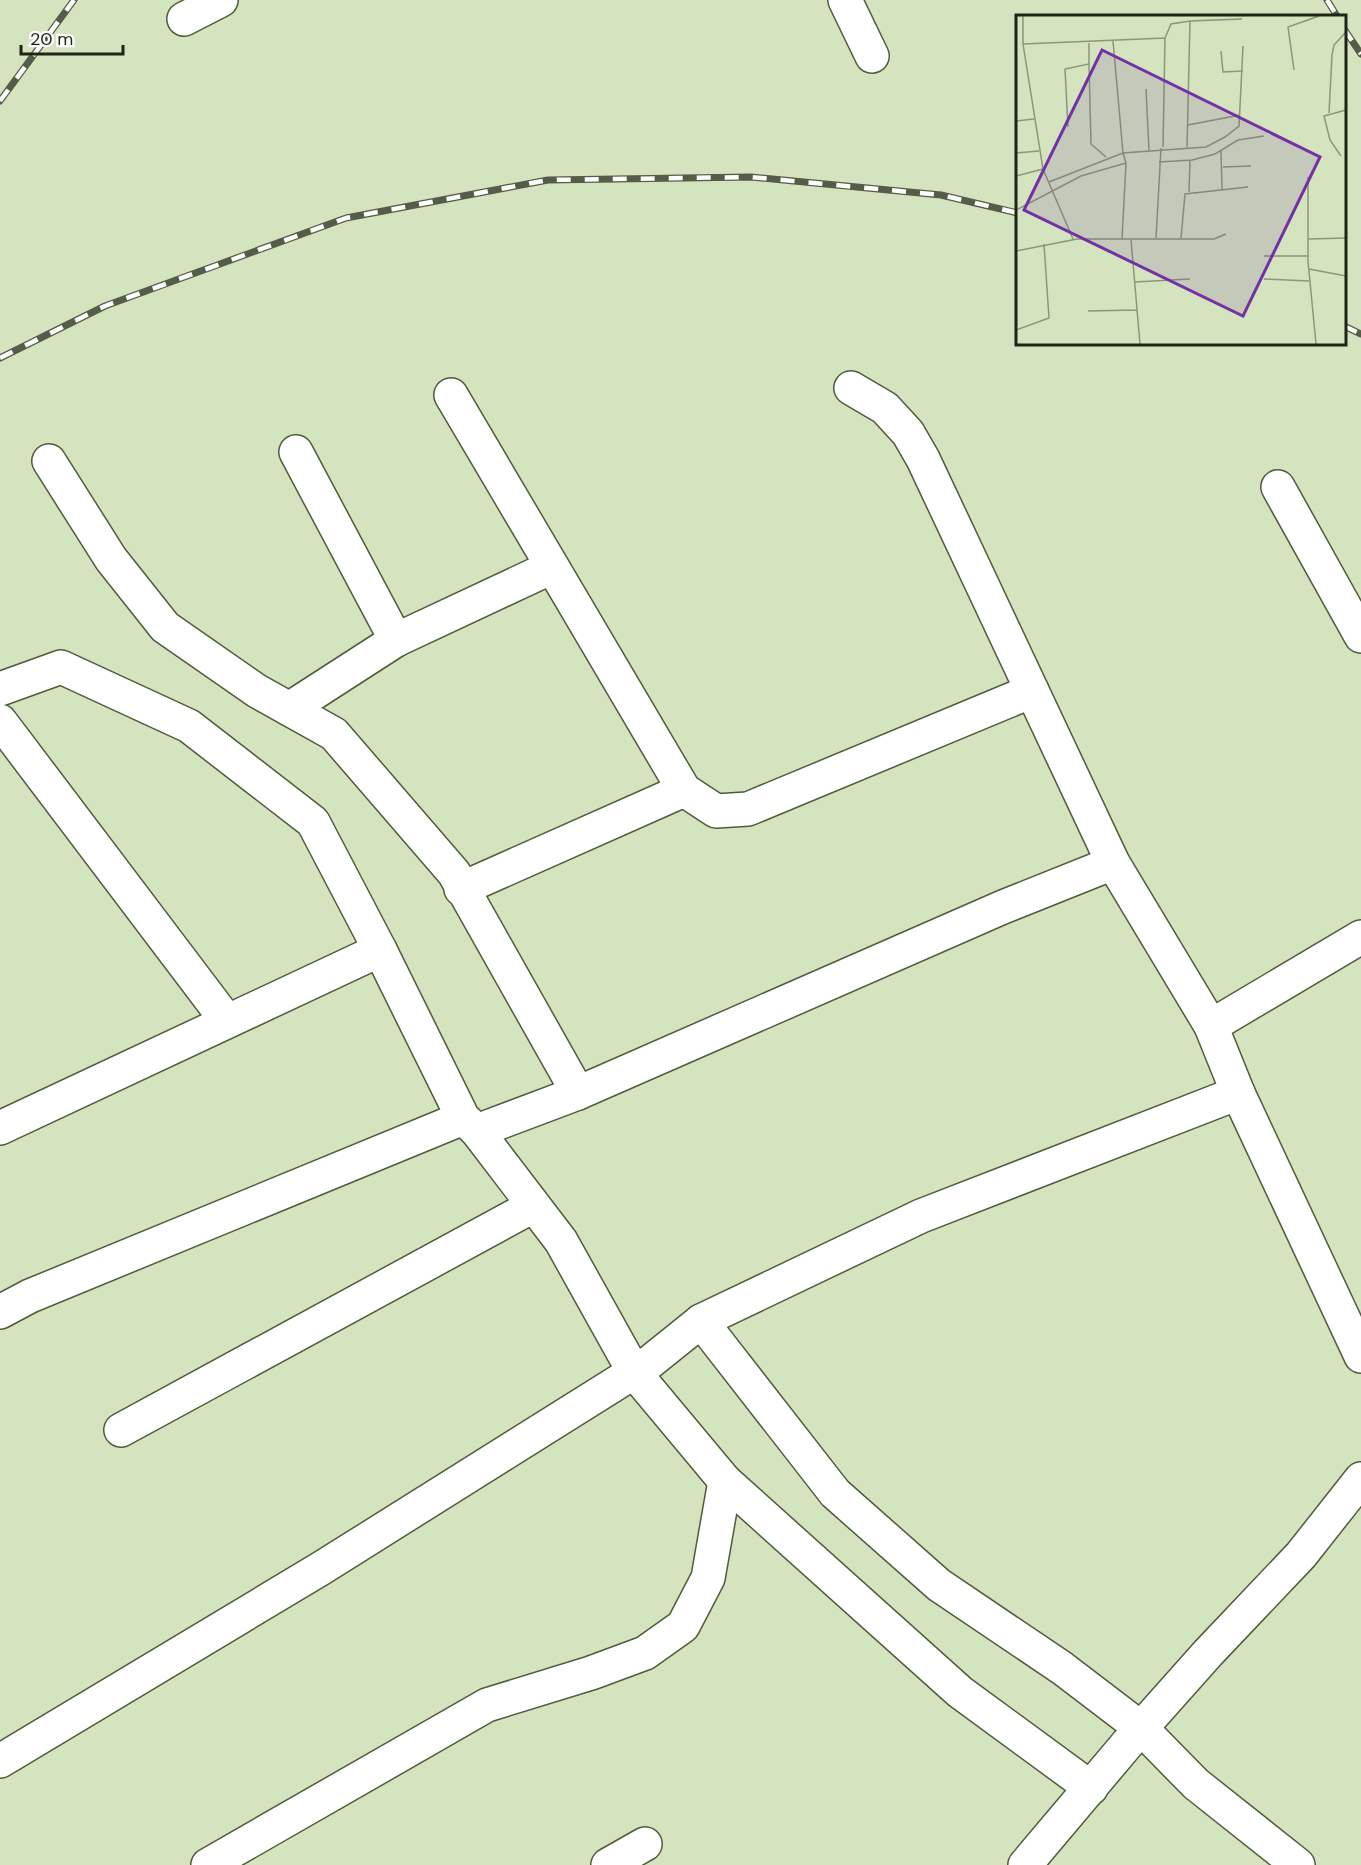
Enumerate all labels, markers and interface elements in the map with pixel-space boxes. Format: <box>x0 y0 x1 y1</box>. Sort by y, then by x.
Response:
inset map <box>1016 15 1346 345</box>
scale bar <box>21 18 123 56</box>
text: 20 m <box>30 27 73 51</box>

